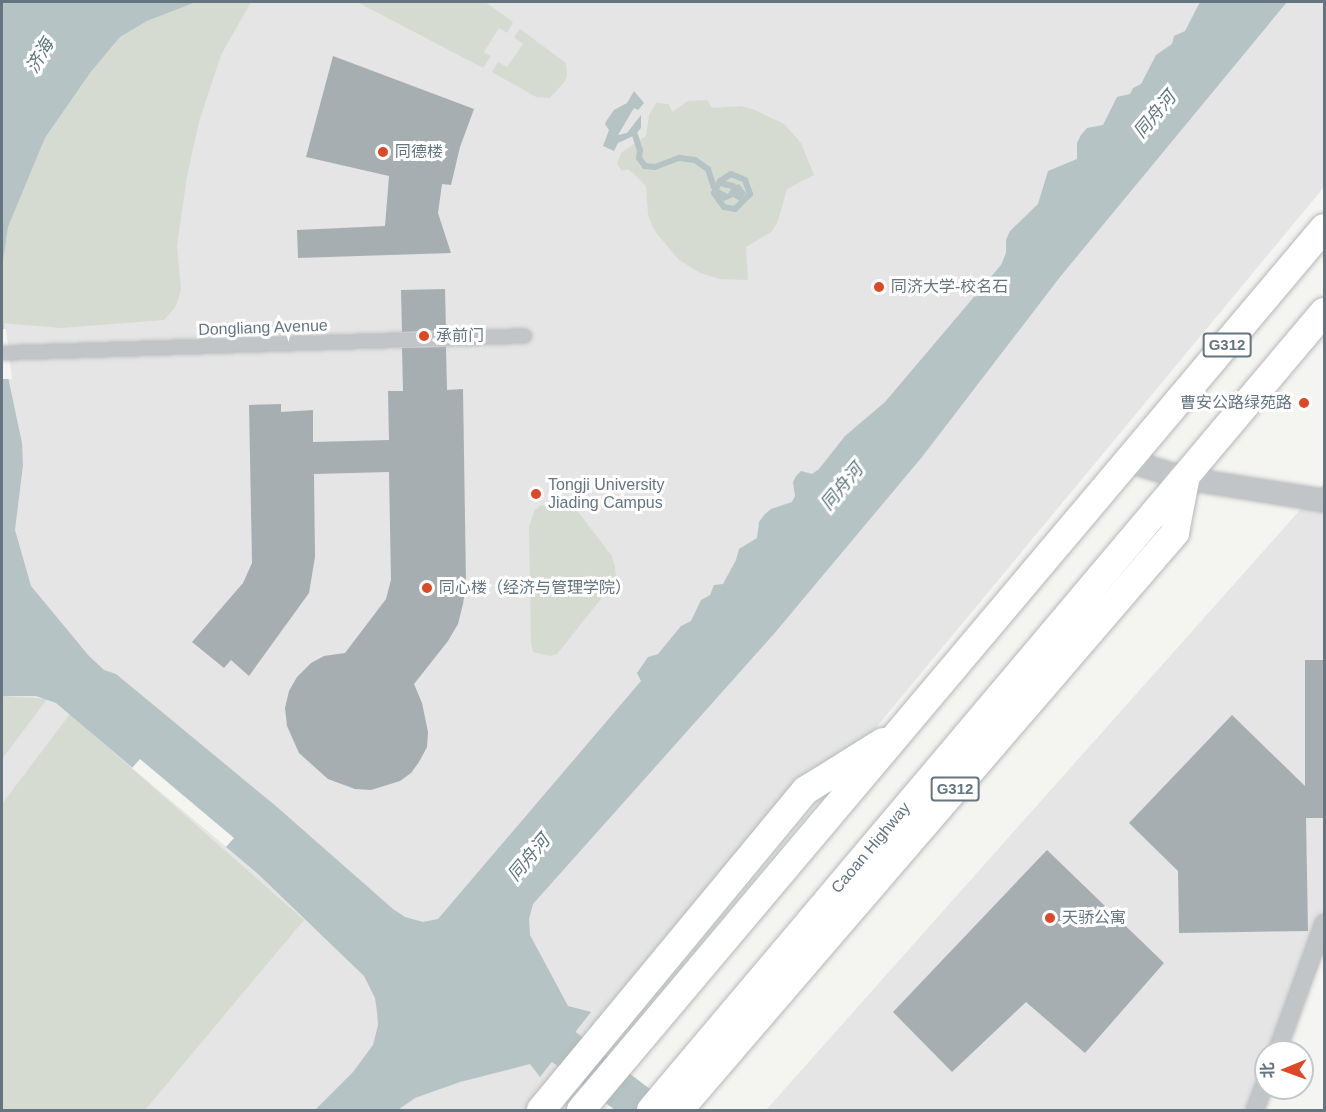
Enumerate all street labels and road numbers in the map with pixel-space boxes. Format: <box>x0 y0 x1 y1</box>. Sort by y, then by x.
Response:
street label: Dongliang Avenue <box>197 316 329 340</box>
road number: G312 <box>1202 333 1252 357</box>
road number: G312 <box>930 777 980 801</box>
street label: Caoan Highway <box>827 799 915 897</box>

